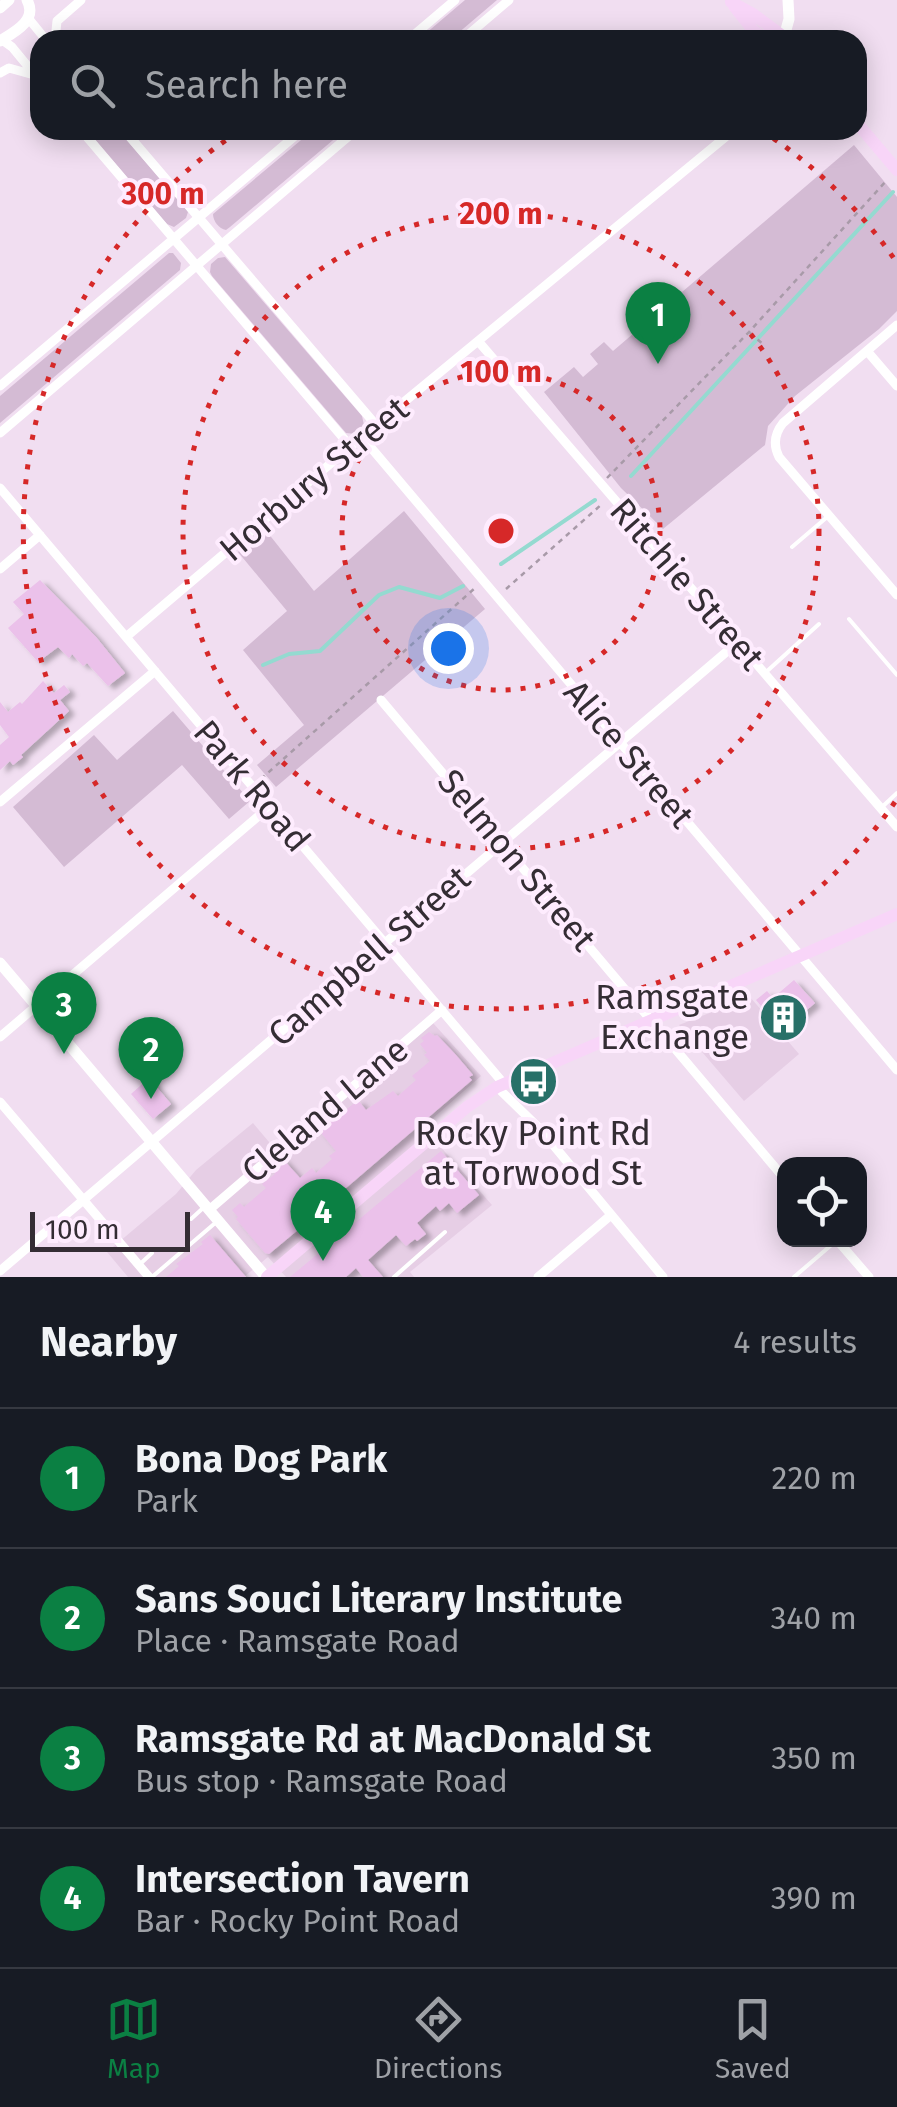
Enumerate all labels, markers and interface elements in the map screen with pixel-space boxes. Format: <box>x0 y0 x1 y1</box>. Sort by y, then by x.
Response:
search box <box>30 30 867 140</box>
icon: search <box>65 58 120 113</box>
text: Search here <box>145 62 348 108</box>
text: 300 m <box>120 176 205 212</box>
text: 200 m <box>459 196 543 232</box>
pin: 1 <box>626 282 690 364</box>
text: 100 m <box>460 354 542 390</box>
street label: Horbury Street <box>211 388 417 570</box>
street label: Ritchie Street <box>601 490 773 679</box>
centre of rings <box>483 513 519 549</box>
your location <box>423 623 474 674</box>
street label: Alice Street <box>555 672 703 837</box>
street label: Park Road <box>185 712 319 860</box>
street label: Selmon Street <box>429 761 605 959</box>
street label: Campbell Street <box>259 857 479 1055</box>
pin: 3 <box>32 972 96 1054</box>
place label: Ramsgate Exchange <box>595 976 749 1058</box>
building icon: Ramsgate Exchange <box>758 991 810 1043</box>
pin: 2 <box>118 1016 184 1099</box>
street label: Cleland Lane <box>233 1028 417 1192</box>
bus stop icon: Rocky Point Rd at Torwood St <box>507 1055 559 1107</box>
place label: Rocky Point Rd at Torwood St <box>415 1112 651 1194</box>
map controls <box>777 1157 867 1247</box>
button: locate <box>777 1157 867 1247</box>
pin: 4 <box>290 1178 356 1261</box>
scale bar <box>30 1207 190 1252</box>
text: 100 m <box>45 1213 120 1246</box>
text: Nearby <box>40 1317 177 1367</box>
text: 4 results <box>733 1323 857 1361</box>
text: Bona Dog Park <box>135 1436 387 1482</box>
text: 1 <box>65 1459 80 1497</box>
text: 220 m <box>772 1459 857 1497</box>
text: Park <box>135 1482 198 1520</box>
text: Sans Souci Literary Institute <box>135 1576 622 1622</box>
text: 2 <box>64 1599 81 1637</box>
text: 340 m <box>770 1599 857 1637</box>
text: Place · Ramsgate Road <box>135 1622 460 1660</box>
text: Ramsgate Rd at MacDonald St <box>135 1716 651 1762</box>
text: 3 <box>64 1739 81 1777</box>
text: 350 m <box>771 1739 857 1777</box>
text: Bus stop · Ramsgate Road <box>135 1762 508 1800</box>
text: Intersection Tavern <box>135 1856 470 1902</box>
text: 4 <box>63 1879 82 1917</box>
text: 390 m <box>771 1879 857 1917</box>
text: Bar · Rocky Point Road <box>135 1902 460 1940</box>
tab: Map <box>106 1992 161 2085</box>
tab: Directions <box>374 1992 502 2085</box>
tab: Saved <box>715 1992 791 2085</box>

